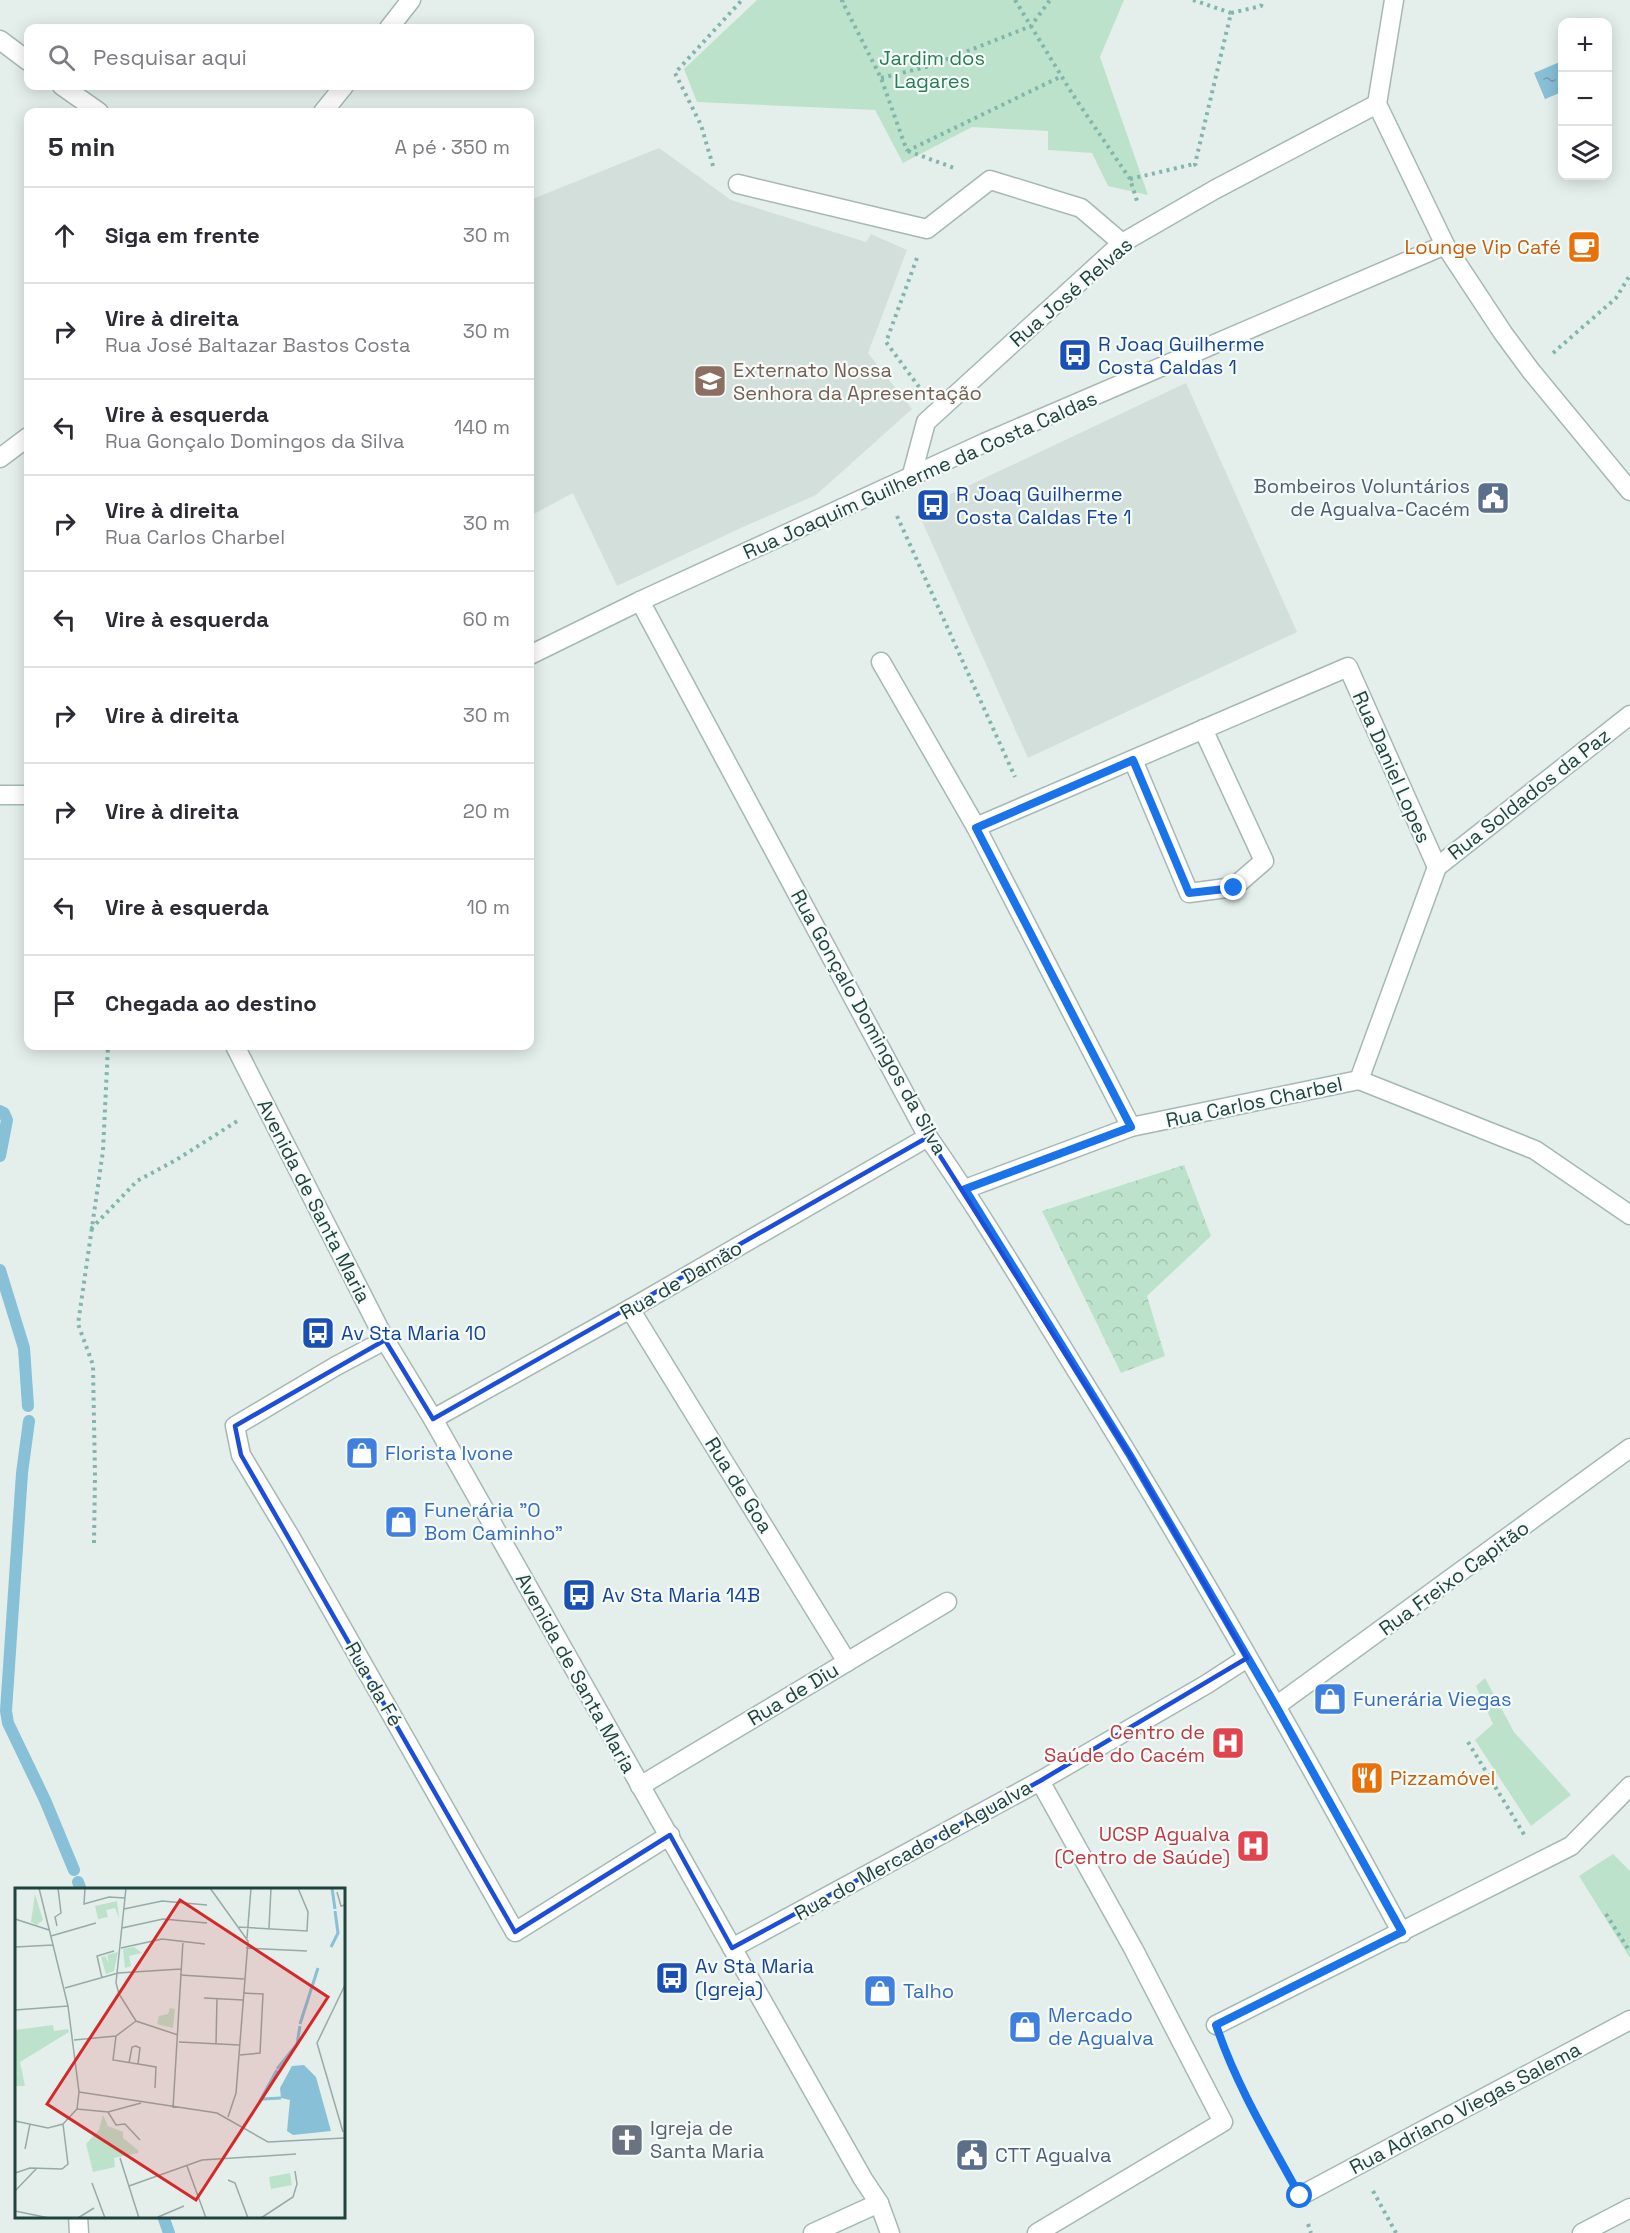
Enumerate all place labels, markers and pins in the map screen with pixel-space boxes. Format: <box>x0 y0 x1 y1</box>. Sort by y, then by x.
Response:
cafe icon: Lounge Vip Café <box>1566 229 1602 265</box>
place label: Lounge Vip Café <box>1405 234 1561 260</box>
place label: R Joaq Guilherme Costa Caldas 1 <box>1098 331 1265 380</box>
bus stop icon: R Joaq Guilherme Costa Caldas 1 <box>1057 337 1093 373</box>
place label: Externato Nossa Senhora da Apresentação <box>733 357 982 406</box>
school or university icon: Externato Nossa Senhora da Apresentação <box>692 363 728 399</box>
place label: Bombeiros Voluntários de Agualva-Cacém <box>1254 473 1470 522</box>
public building icon: Bombeiros Voluntários de Agualva-Cacém <box>1475 480 1511 516</box>
place label: R Joaq Guilherme Costa Caldas Fte 1 <box>956 481 1132 530</box>
bus stop icon: R Joaq Guilherme Costa Caldas Fte 1 <box>915 487 951 523</box>
bus stop icon: Av Sta Maria 10 <box>300 1315 336 1351</box>
place label: Av Sta Maria 10 <box>341 1320 486 1346</box>
shop icon: Florista Ivone <box>344 1435 380 1471</box>
place label: Florista Ivone <box>385 1440 513 1466</box>
place label: Funerária "O Bom Caminho" <box>424 1497 563 1546</box>
shop icon: Funerária "O Bom Caminho" <box>383 1504 419 1540</box>
bus stop icon: Av Sta Maria 14B <box>561 1577 597 1613</box>
place label: Av Sta Maria 14B <box>602 1582 760 1608</box>
shop icon: Funerária Viegas <box>1312 1681 1348 1717</box>
place label: Funerária Viegas <box>1353 1686 1512 1712</box>
place label: Centro de Saúde do Cacém <box>1044 1719 1205 1768</box>
hospital icon: Centro de Saúde do Cacém <box>1210 1725 1246 1761</box>
restaurant icon: Pizzamóvel <box>1349 1760 1385 1796</box>
place label: Pizzamóvel <box>1390 1765 1495 1791</box>
place label: UCSP Agualva (Centro de Saúde) <box>1055 1821 1230 1870</box>
hospital icon: UCSP Agualva (Centro de Saúde) <box>1235 1828 1271 1864</box>
place label: Av Sta Maria (Igreja) <box>695 1953 814 2002</box>
bus stop icon: Av Sta Maria (Igreja) <box>654 1960 690 1996</box>
shop icon: Talho <box>862 1973 898 2009</box>
place label: Talho <box>903 1978 954 2004</box>
place label: Mercado de Agualva <box>1048 2002 1154 2051</box>
shop icon: Mercado de Agualva <box>1007 2009 1043 2045</box>
place label: Igreja de Santa Maria <box>650 2115 764 2164</box>
church icon: Igreja de Santa Maria <box>609 2122 645 2158</box>
public building icon: CTT Agualva <box>954 2137 990 2173</box>
place label: CTT Agualva <box>995 2142 1111 2168</box>

